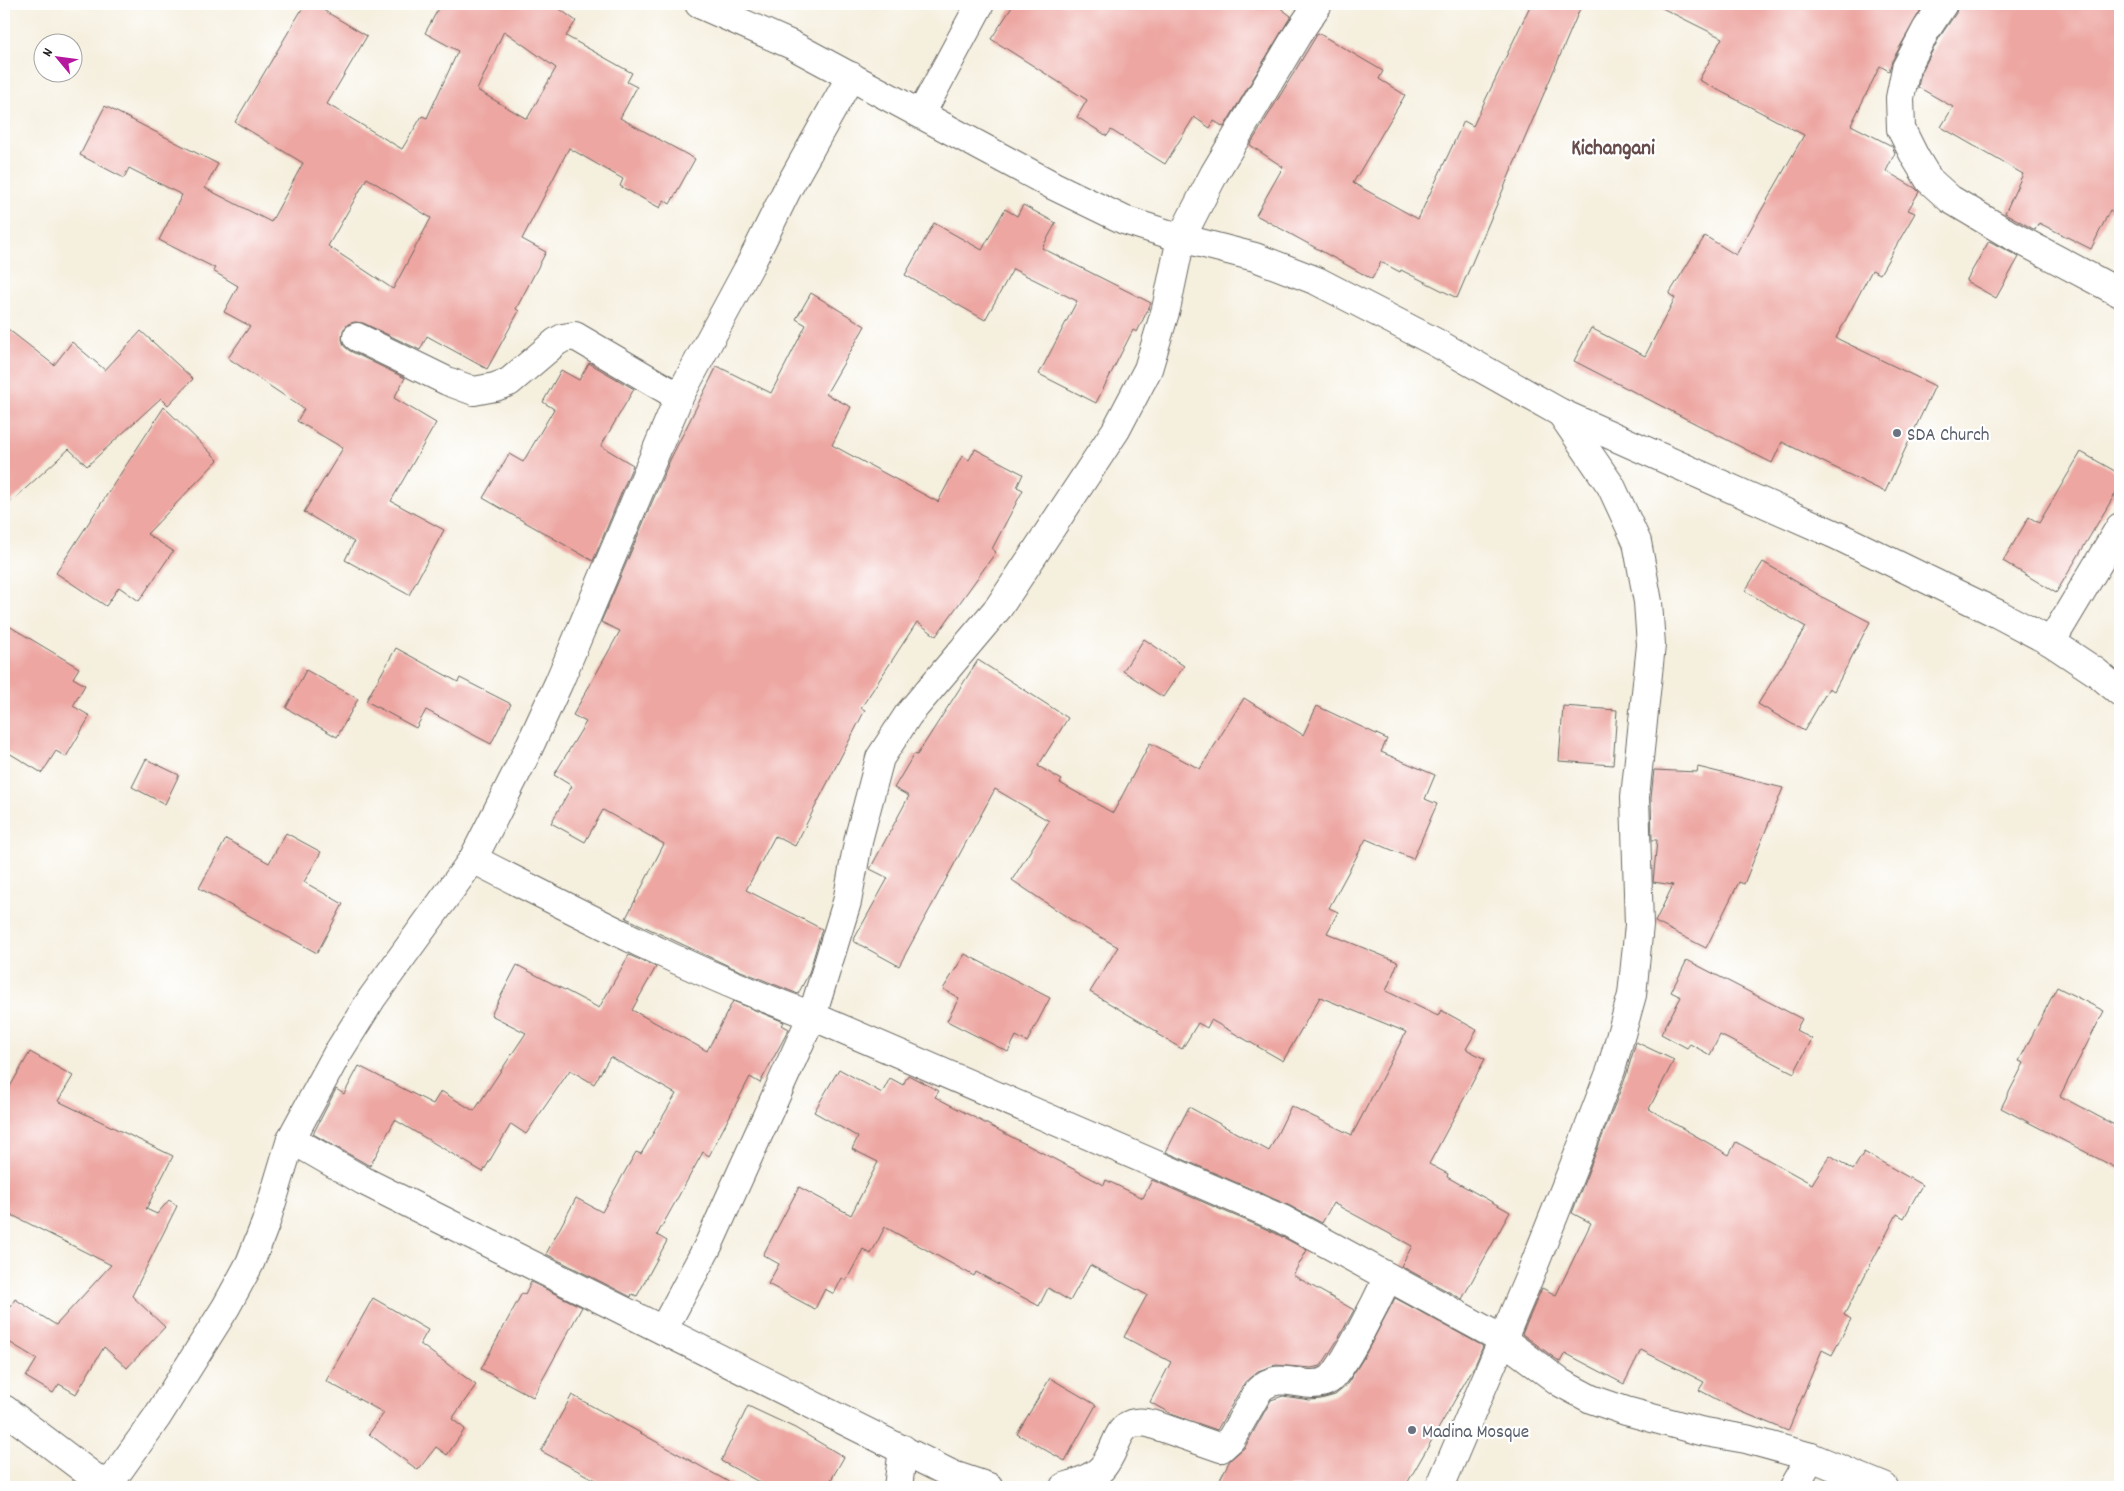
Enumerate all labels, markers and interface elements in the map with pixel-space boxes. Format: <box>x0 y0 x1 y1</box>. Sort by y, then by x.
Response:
north arrow <box>32 32 82 82</box>
text: N <box>38 45 59 61</box>
district label: Kichangani <box>1571 135 1655 165</box>
place label: SDA Church <box>1907 423 1990 450</box>
marker: SDA Church <box>1891 427 1903 439</box>
place label: Madina Mosque <box>1422 1420 1529 1447</box>
marker: Madina Mosque <box>1406 1424 1418 1436</box>

